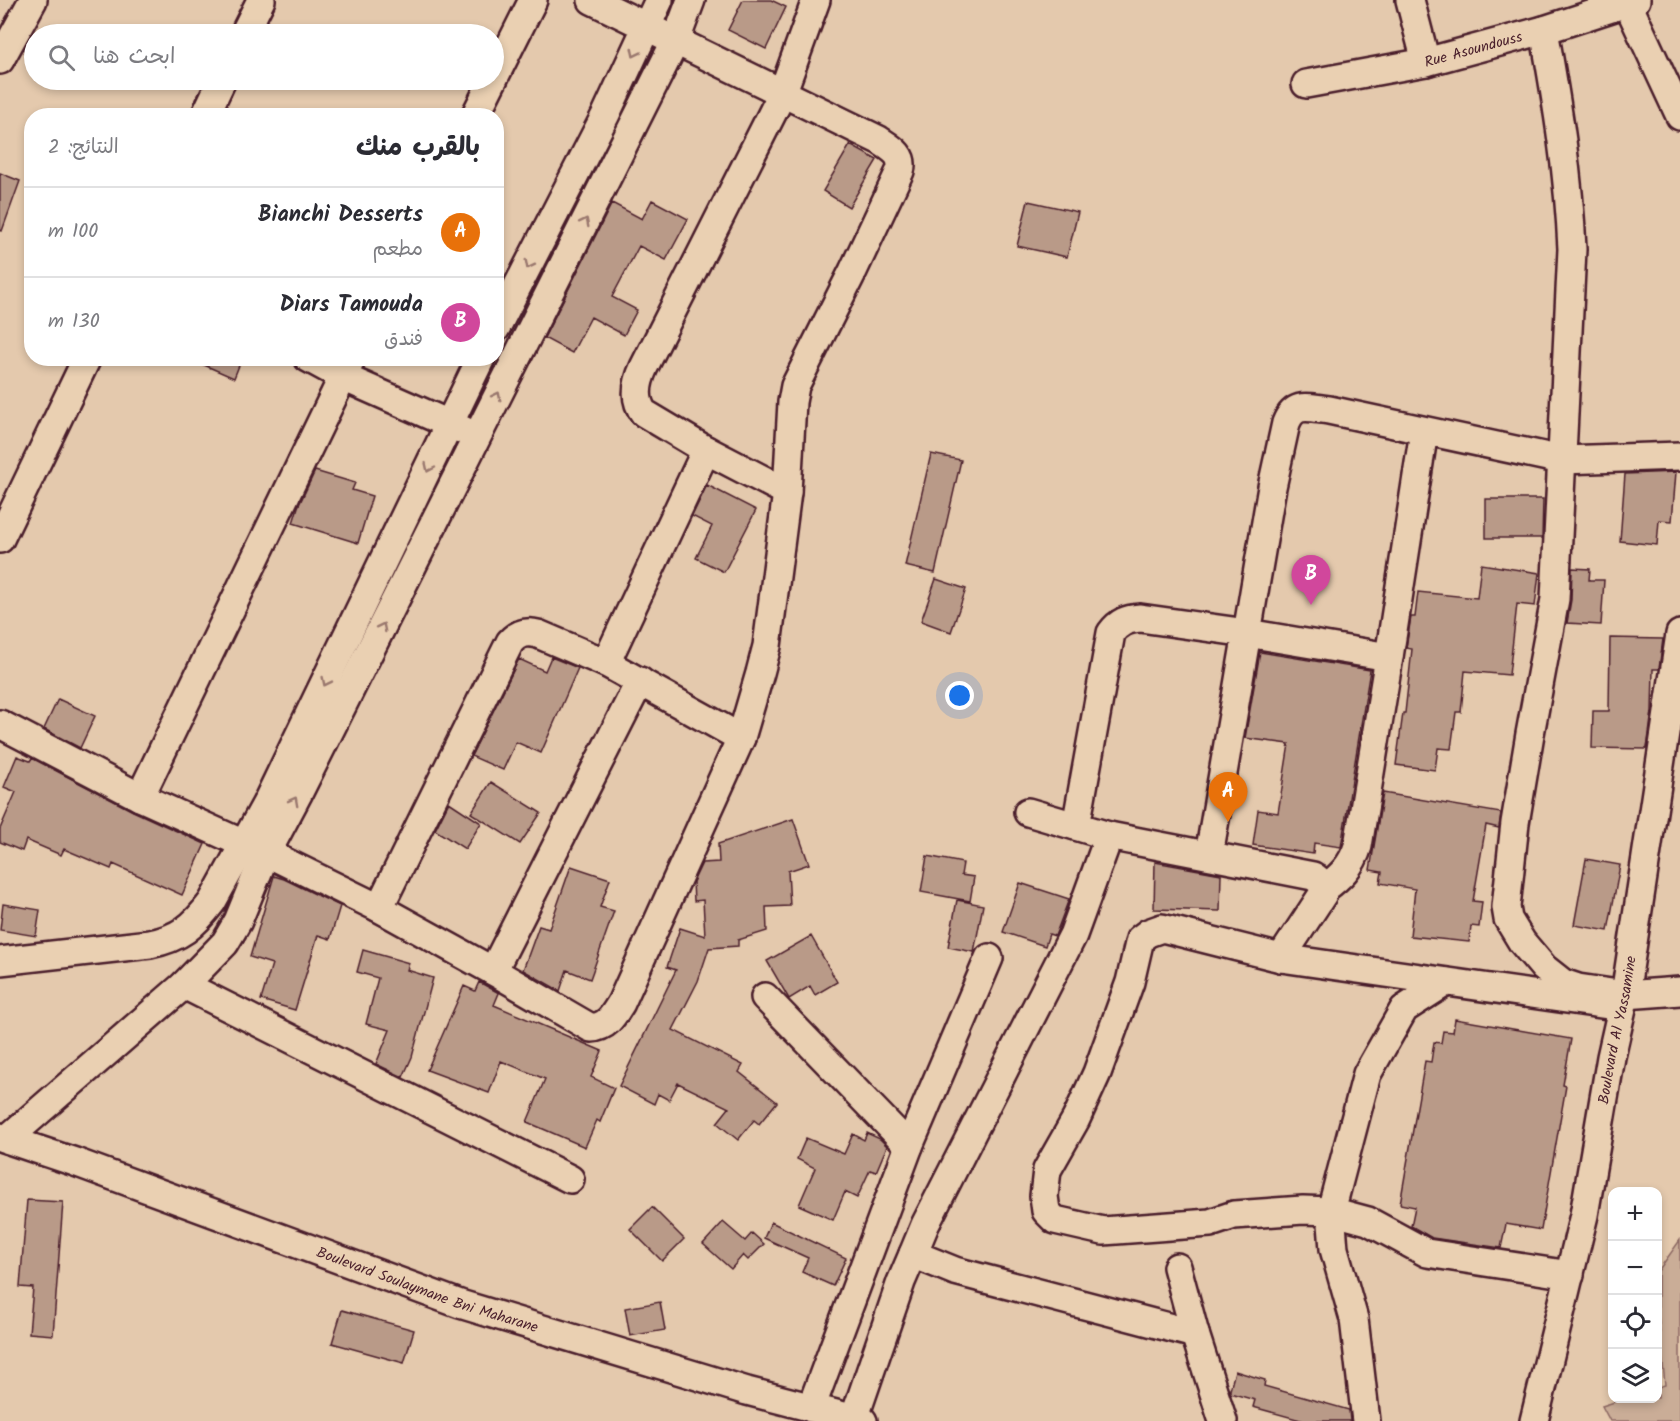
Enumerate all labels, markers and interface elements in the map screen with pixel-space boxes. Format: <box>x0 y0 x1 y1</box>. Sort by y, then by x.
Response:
search box <box>24 24 504 90</box>
street label: Rue Asoundouss <box>1422 25 1526 75</box>
text: ابحث هنا <box>93 40 175 75</box>
icon: search <box>45 41 78 74</box>
one-way arrow <box>630 47 642 58</box>
text: بالقرب منك <box>356 127 480 169</box>
text: النتائج: 2 <box>48 132 119 164</box>
text: Bianchi Desserts <box>258 198 423 233</box>
text: 100 m <box>48 216 98 248</box>
text: A <box>454 216 467 248</box>
one-way arrow <box>577 218 589 229</box>
text: مطعم <box>372 234 423 266</box>
one-way arrow <box>524 259 536 270</box>
text: Diars Tamouda <box>280 288 423 323</box>
text: 130 m <box>48 306 100 338</box>
text: B <box>454 306 467 338</box>
text: فندق <box>384 324 423 356</box>
one-way arrow <box>490 392 501 403</box>
one-way arrow <box>424 461 436 472</box>
pin: B <box>1292 556 1330 605</box>
one-way arrow <box>375 623 386 634</box>
one-way arrow <box>322 675 333 686</box>
your location <box>945 681 974 710</box>
pin: A <box>1208 772 1248 822</box>
one-way arrow <box>287 797 298 808</box>
street label: Boulevard Al Yassamine <box>1592 954 1644 1106</box>
map controls <box>1608 1187 1662 1403</box>
button: + <box>1608 1187 1662 1241</box>
street label: Boulevard Soulaymane Bni Maharane <box>313 1241 541 1340</box>
button: − <box>1608 1241 1662 1295</box>
button: locate <box>1608 1295 1662 1349</box>
button: layers <box>1608 1349 1662 1403</box>

